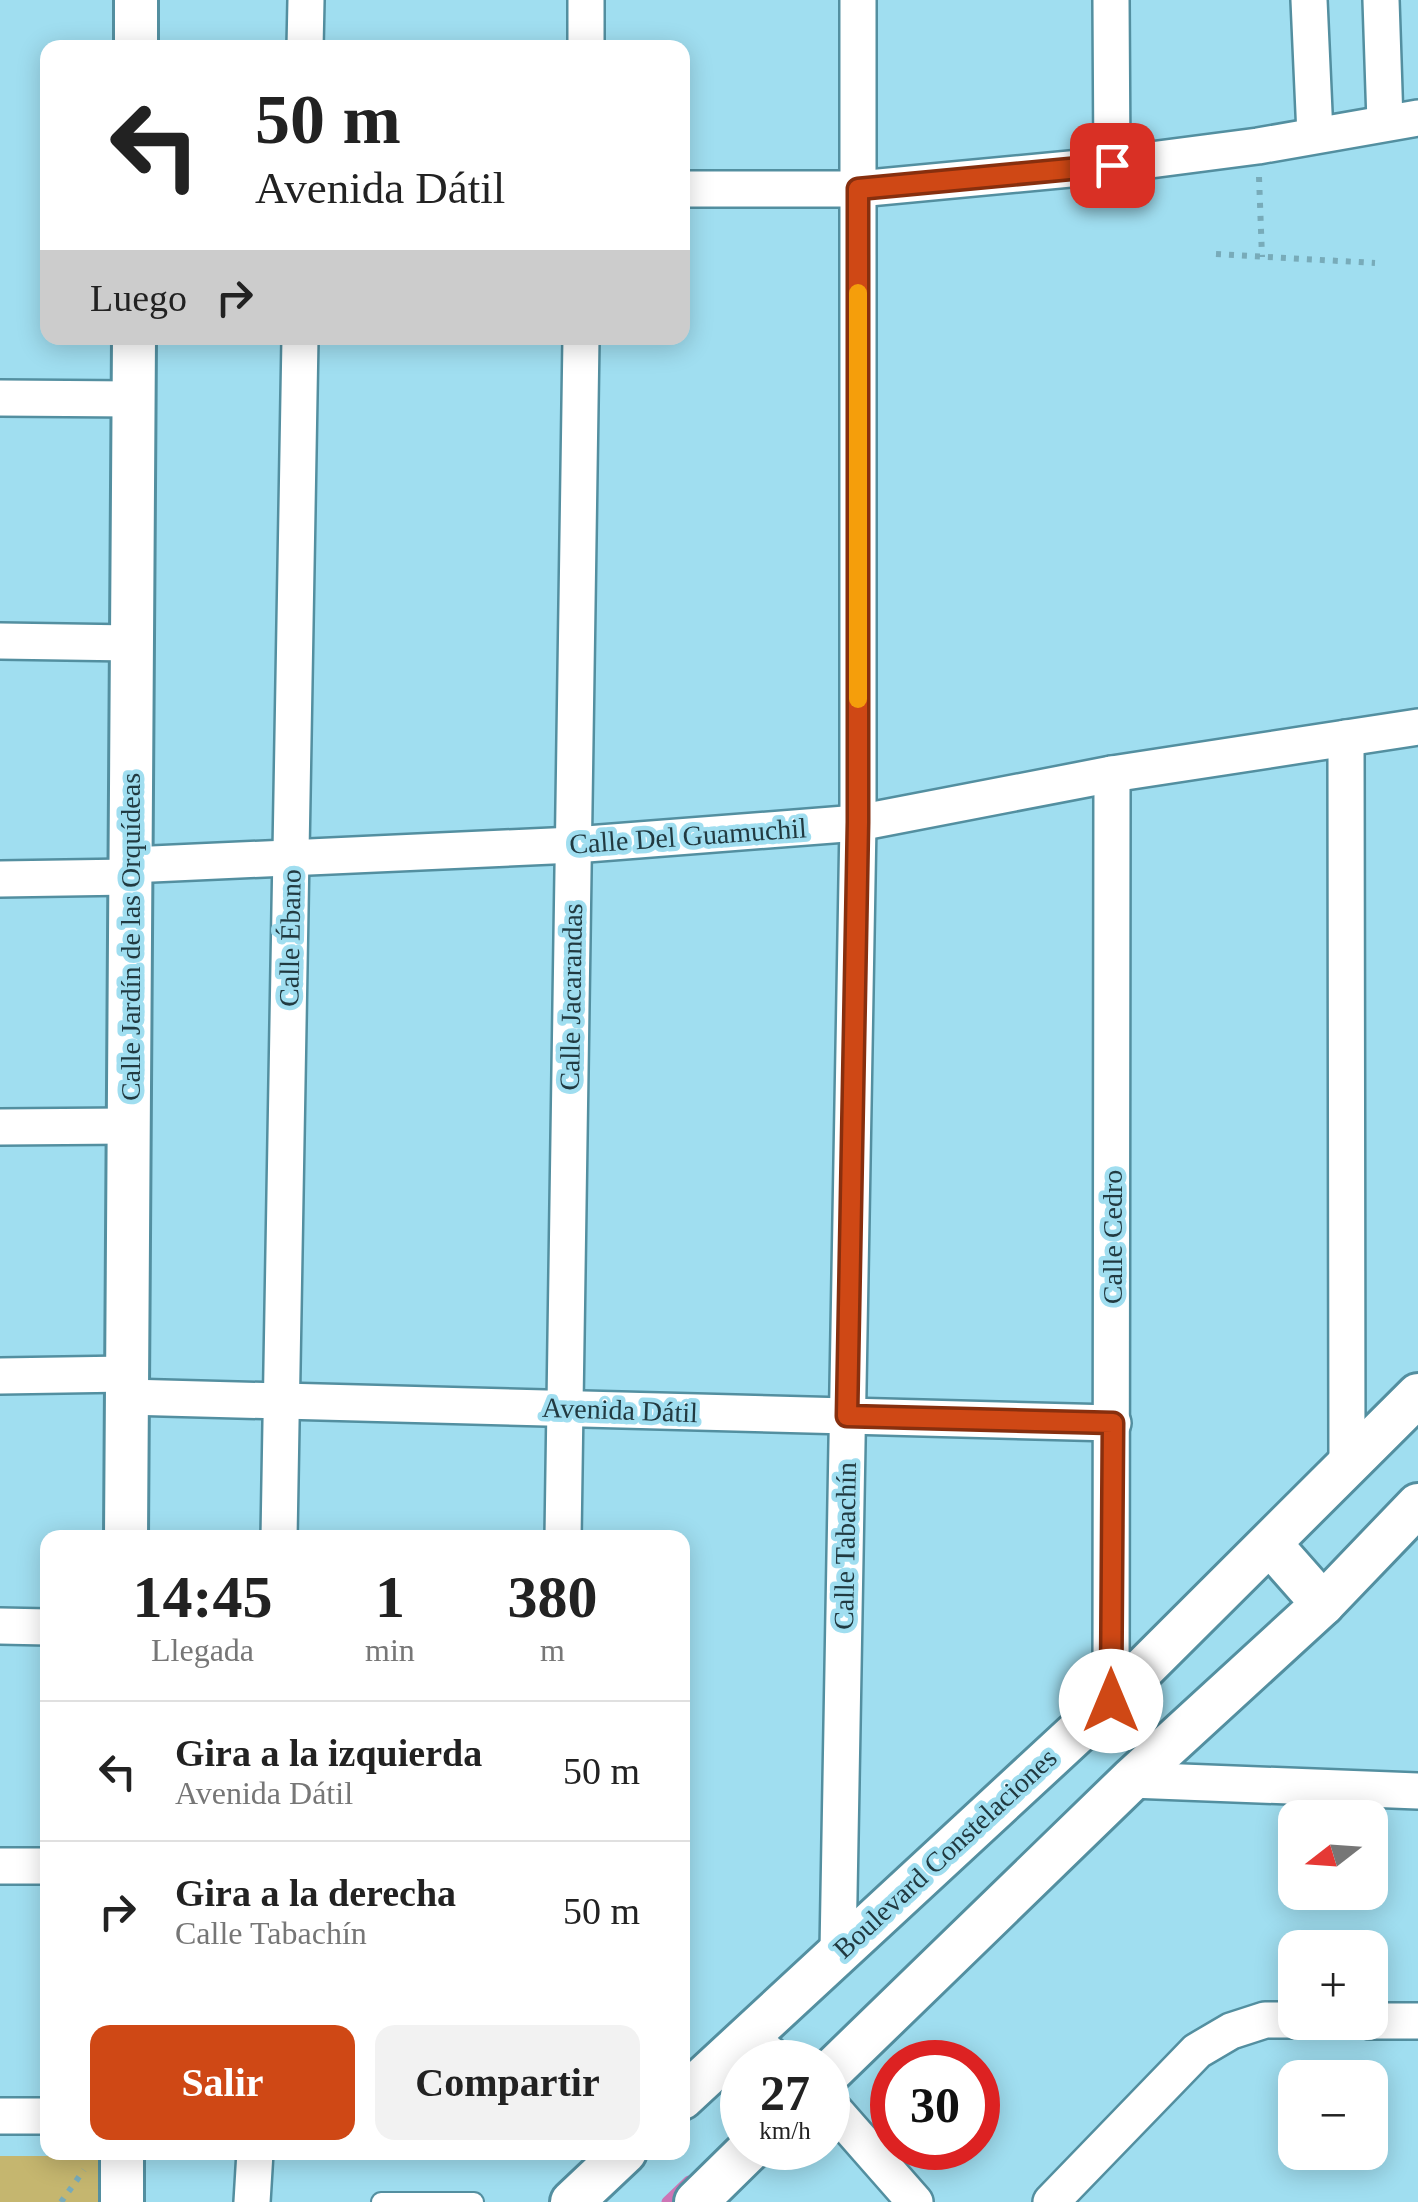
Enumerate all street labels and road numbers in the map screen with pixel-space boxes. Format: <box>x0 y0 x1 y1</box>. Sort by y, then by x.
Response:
street label: Calle Jardín de las Orquídeas <box>115 773 146 1101</box>
street label: Calle Del Guamuchil <box>568 812 808 860</box>
street label: Calle Ébano <box>273 869 307 1007</box>
street label: Calle Jacarandas <box>554 903 588 1091</box>
street label: Calle Cedro <box>1097 1170 1128 1304</box>
street label: Avenida Dátil <box>542 1392 699 1428</box>
street label: Calle Tabachín <box>828 1462 862 1630</box>
street label: Boulevard Constelaciones <box>827 1742 1063 1964</box>

